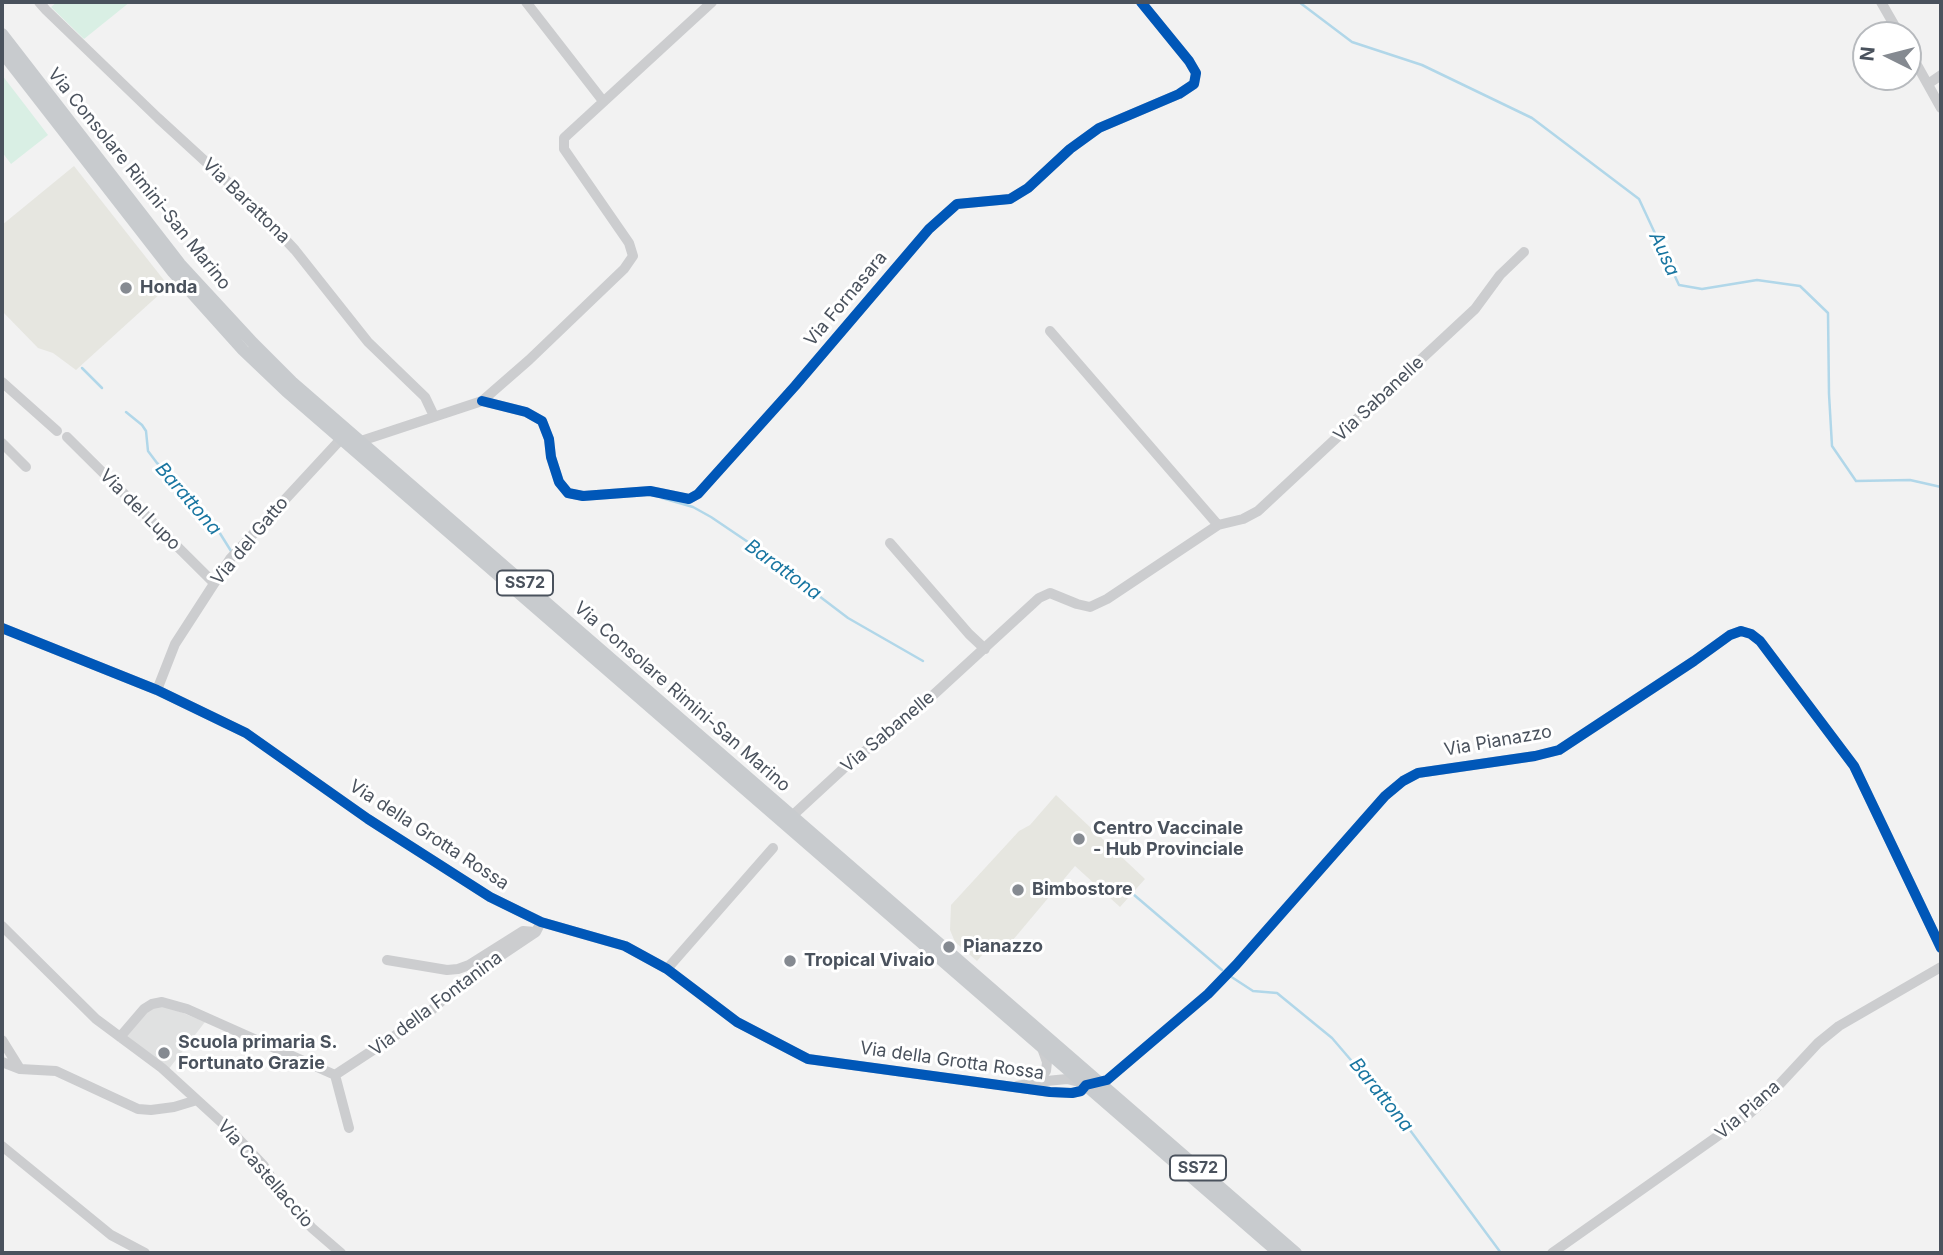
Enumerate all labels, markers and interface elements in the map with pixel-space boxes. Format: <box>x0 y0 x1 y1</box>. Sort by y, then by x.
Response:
north arrow <box>1852 21 1922 91</box>
text: N <box>1855 46 1880 62</box>
street label: Via Consolare Rimini-San Marino <box>43 64 235 294</box>
street label: Via Barattona <box>198 154 294 248</box>
water label: Ausa <box>1644 228 1684 280</box>
street label: Via Fornasara <box>800 247 892 351</box>
place label: Honda <box>140 277 197 299</box>
marker: Honda <box>118 280 134 296</box>
street label: Via Sabanelle <box>1329 352 1429 446</box>
water label: Barattona <box>150 458 226 540</box>
street label: Via del Lupo <box>95 465 185 555</box>
street label: Via del Gatto <box>207 493 293 589</box>
water label: Barattona <box>740 535 826 605</box>
road number: SS72 <box>497 570 553 596</box>
street label: Via Consolare Rimini-San Marino <box>570 597 794 797</box>
street label: Via Sabanelle <box>837 687 939 777</box>
street label: Via Pianazzo <box>1442 721 1554 761</box>
street label: Via della Grotta Rossa <box>345 775 513 895</box>
place label: Centro Vaccinale - Hub Provinciale <box>1093 818 1244 860</box>
marker: Centro Vaccinale - Hub Provinciale <box>1071 831 1087 847</box>
place label: Bimbostore <box>1032 879 1133 901</box>
marker: Bimbostore <box>1010 882 1026 898</box>
place label: Pianazzo <box>963 936 1043 958</box>
marker: Pianazzo <box>941 939 957 955</box>
street label: Via della Fontanina <box>365 947 507 1061</box>
place label: Tropical Vivaio <box>804 950 935 972</box>
marker: Tropical Vivaio <box>782 953 798 969</box>
place label: Scuola primaria S. Fortunato Grazie <box>178 1032 338 1074</box>
street label: Via della Grotta Rossa <box>858 1037 1046 1085</box>
marker: Scuola primaria S. Fortunato Grazie <box>156 1045 172 1061</box>
water label: Barattona <box>1344 1053 1418 1137</box>
street label: Via Piana <box>1711 1076 1785 1144</box>
street label: Via Castellaccio <box>212 1116 318 1232</box>
road number: SS72 <box>1170 1156 1226 1180</box>

